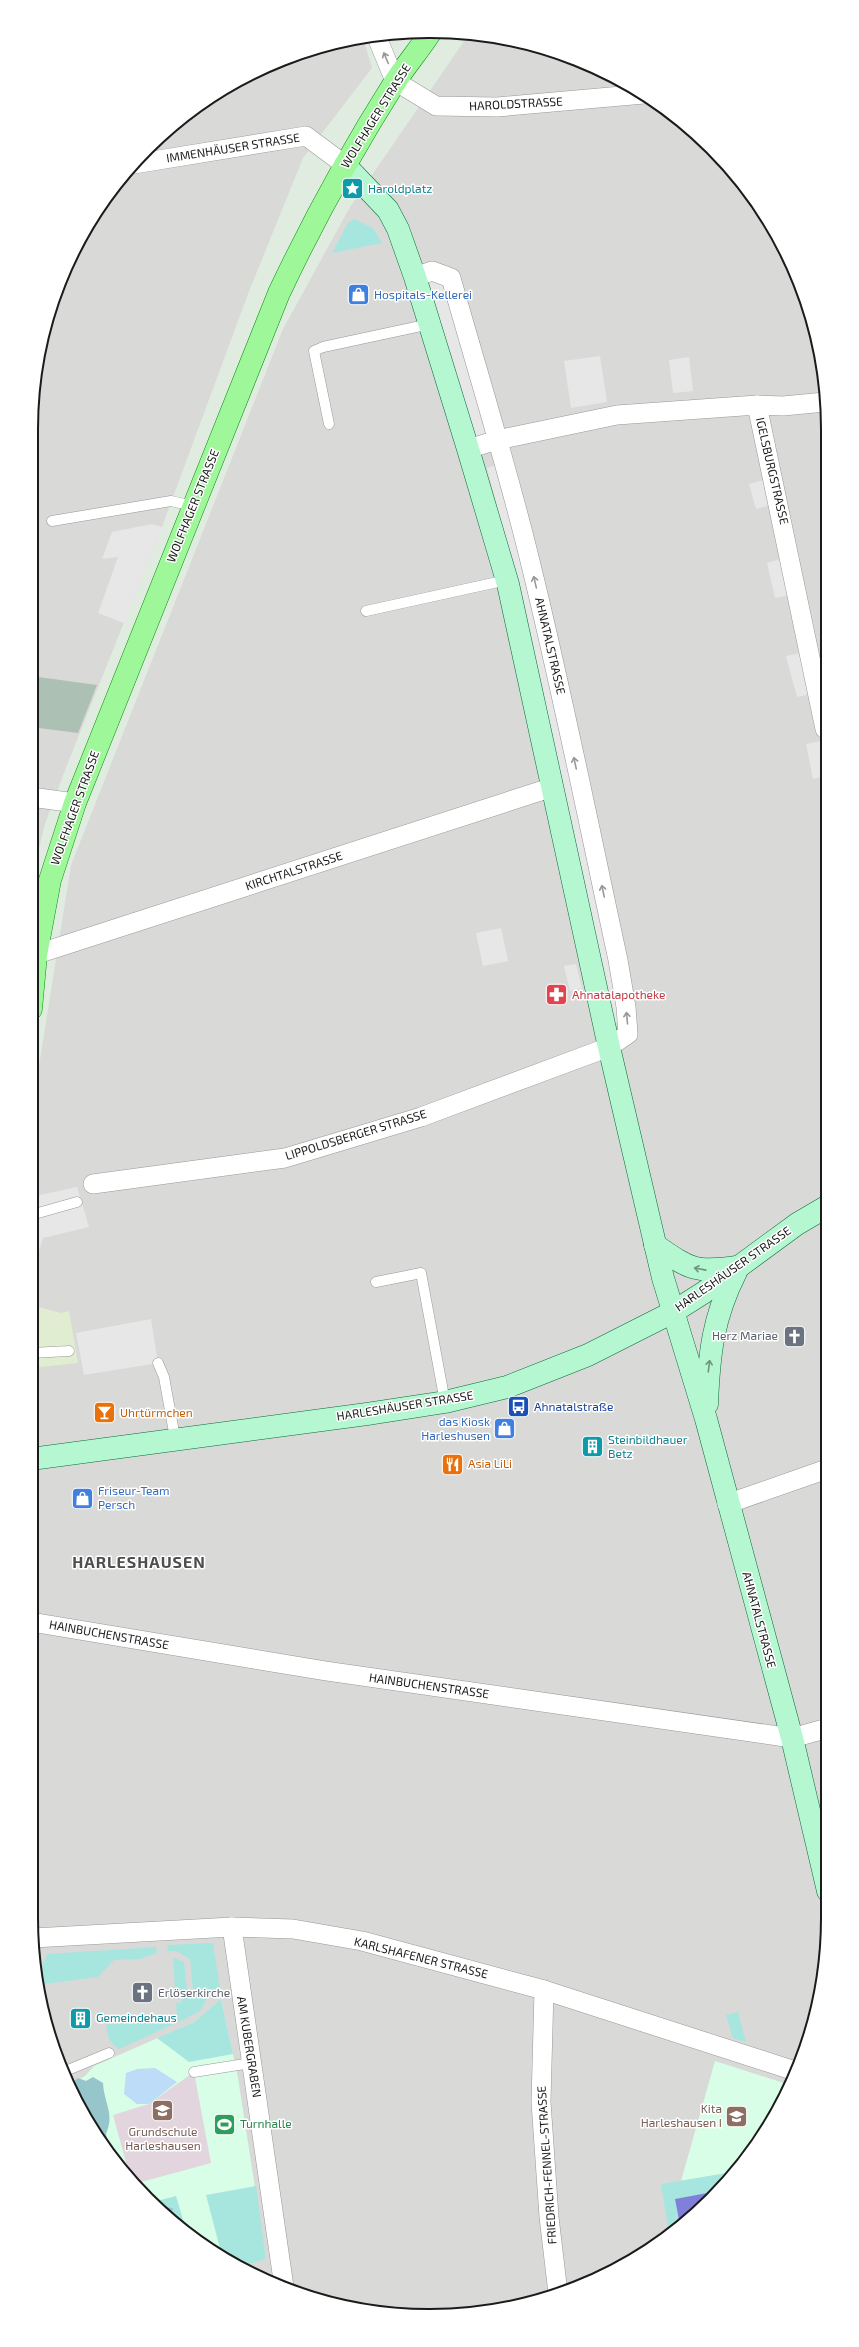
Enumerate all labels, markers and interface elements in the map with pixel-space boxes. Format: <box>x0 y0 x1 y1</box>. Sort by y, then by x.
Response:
one-way arrow <box>381 53 389 65</box>
street label: WOLFHAGER STRASSE <box>337 60 413 170</box>
street label: HAROLDSTRASSE <box>469 94 563 112</box>
street label: IMMENHÄUSER STRASSE <box>165 129 301 164</box>
place icon: Haroldplatz <box>339 176 365 202</box>
place label: Haroldplatz <box>368 181 432 195</box>
shop icon: Hospitals-Kellerei <box>346 282 372 308</box>
place label: Hospitals-Kellerei <box>374 287 472 301</box>
street label: IGELSBURGSTRASSE <box>754 416 792 526</box>
street label: WOLFHAGER STRASSE <box>163 447 221 564</box>
one-way arrow <box>531 576 539 589</box>
street label: AHNATALSTRASSE <box>533 596 569 696</box>
street label: WOLFHAGER STRASSE <box>47 748 101 867</box>
one-way arrow <box>571 757 579 770</box>
street label: KIRCHTALSTRASSE <box>243 848 344 892</box>
one-way arrow <box>598 884 606 897</box>
pharmacy icon: Ahnatalapotheke <box>544 982 570 1008</box>
place label: Ahnatalapotheke <box>572 987 665 1001</box>
one-way arrow <box>624 1012 631 1025</box>
street label: LIPPOLDSBERGER STRASSE <box>283 1106 428 1162</box>
street label: HARLESHÄUSER STRASSE <box>672 1223 793 1314</box>
one-way arrow <box>694 1264 707 1272</box>
church icon: Herz Mariae <box>781 1323 807 1349</box>
place label: Herz Mariae <box>712 1328 778 1342</box>
one-way arrow <box>705 1360 713 1373</box>
street label: HARLESHÄUSER STRASSE <box>335 1387 474 1423</box>
bus stop icon: Ahnatalstraße <box>505 1394 531 1420</box>
place label: Ahnatalstraße <box>534 1399 613 1413</box>
bar icon: Uhrtürmchen <box>92 1400 118 1426</box>
place label: Uhrtürmchen <box>120 1405 193 1419</box>
place label: das Kiosk Harleshusen <box>421 1414 490 1442</box>
shop icon: das Kiosk Harleshusen <box>492 1416 518 1442</box>
place label: Steinbildhauer Betz <box>608 1432 688 1460</box>
building icon: Steinbildhauer Betz <box>579 1434 605 1460</box>
restaurant icon: Asia LiLi <box>439 1451 465 1477</box>
place label: Asia LiLi <box>468 1456 512 1470</box>
place label: Friseur-Team Persch <box>98 1483 170 1511</box>
shop icon: Friseur-Team Persch <box>69 1485 95 1511</box>
district label: HARLESHAUSEN <box>72 1552 206 1571</box>
street label: AHNATALSTRASSE <box>740 1570 780 1670</box>
street label: HAINBUCHENSTRASSE <box>48 1617 170 1651</box>
street label: HAINBUCHENSTRASSE <box>368 1670 490 1700</box>
street label: KARLSHAFENER STRASSE <box>353 1934 490 1981</box>
church icon: Erlöserkirche <box>130 1980 156 2006</box>
place label: Erlöserkirche <box>158 1985 230 1999</box>
street label: AM KUBERGRABEN <box>235 1995 265 2098</box>
building icon: Gemeindehaus <box>68 2005 94 2031</box>
place label: Gemeindehaus <box>96 2010 177 2024</box>
street label: FRIEDRICH-FENNEL-STRASSE <box>533 2085 559 2245</box>
school or university icon: Grundschule Harleshausen <box>150 2098 176 2124</box>
place label: Kita Harleshausen I <box>641 2101 722 2129</box>
school or university icon: Kita Harleshausen I <box>724 2103 750 2129</box>
sports icon: Turnhalle <box>212 2111 238 2137</box>
place label: Turnhalle <box>240 2116 292 2130</box>
place label: Grundschule Harleshausen <box>125 2124 201 2152</box>

